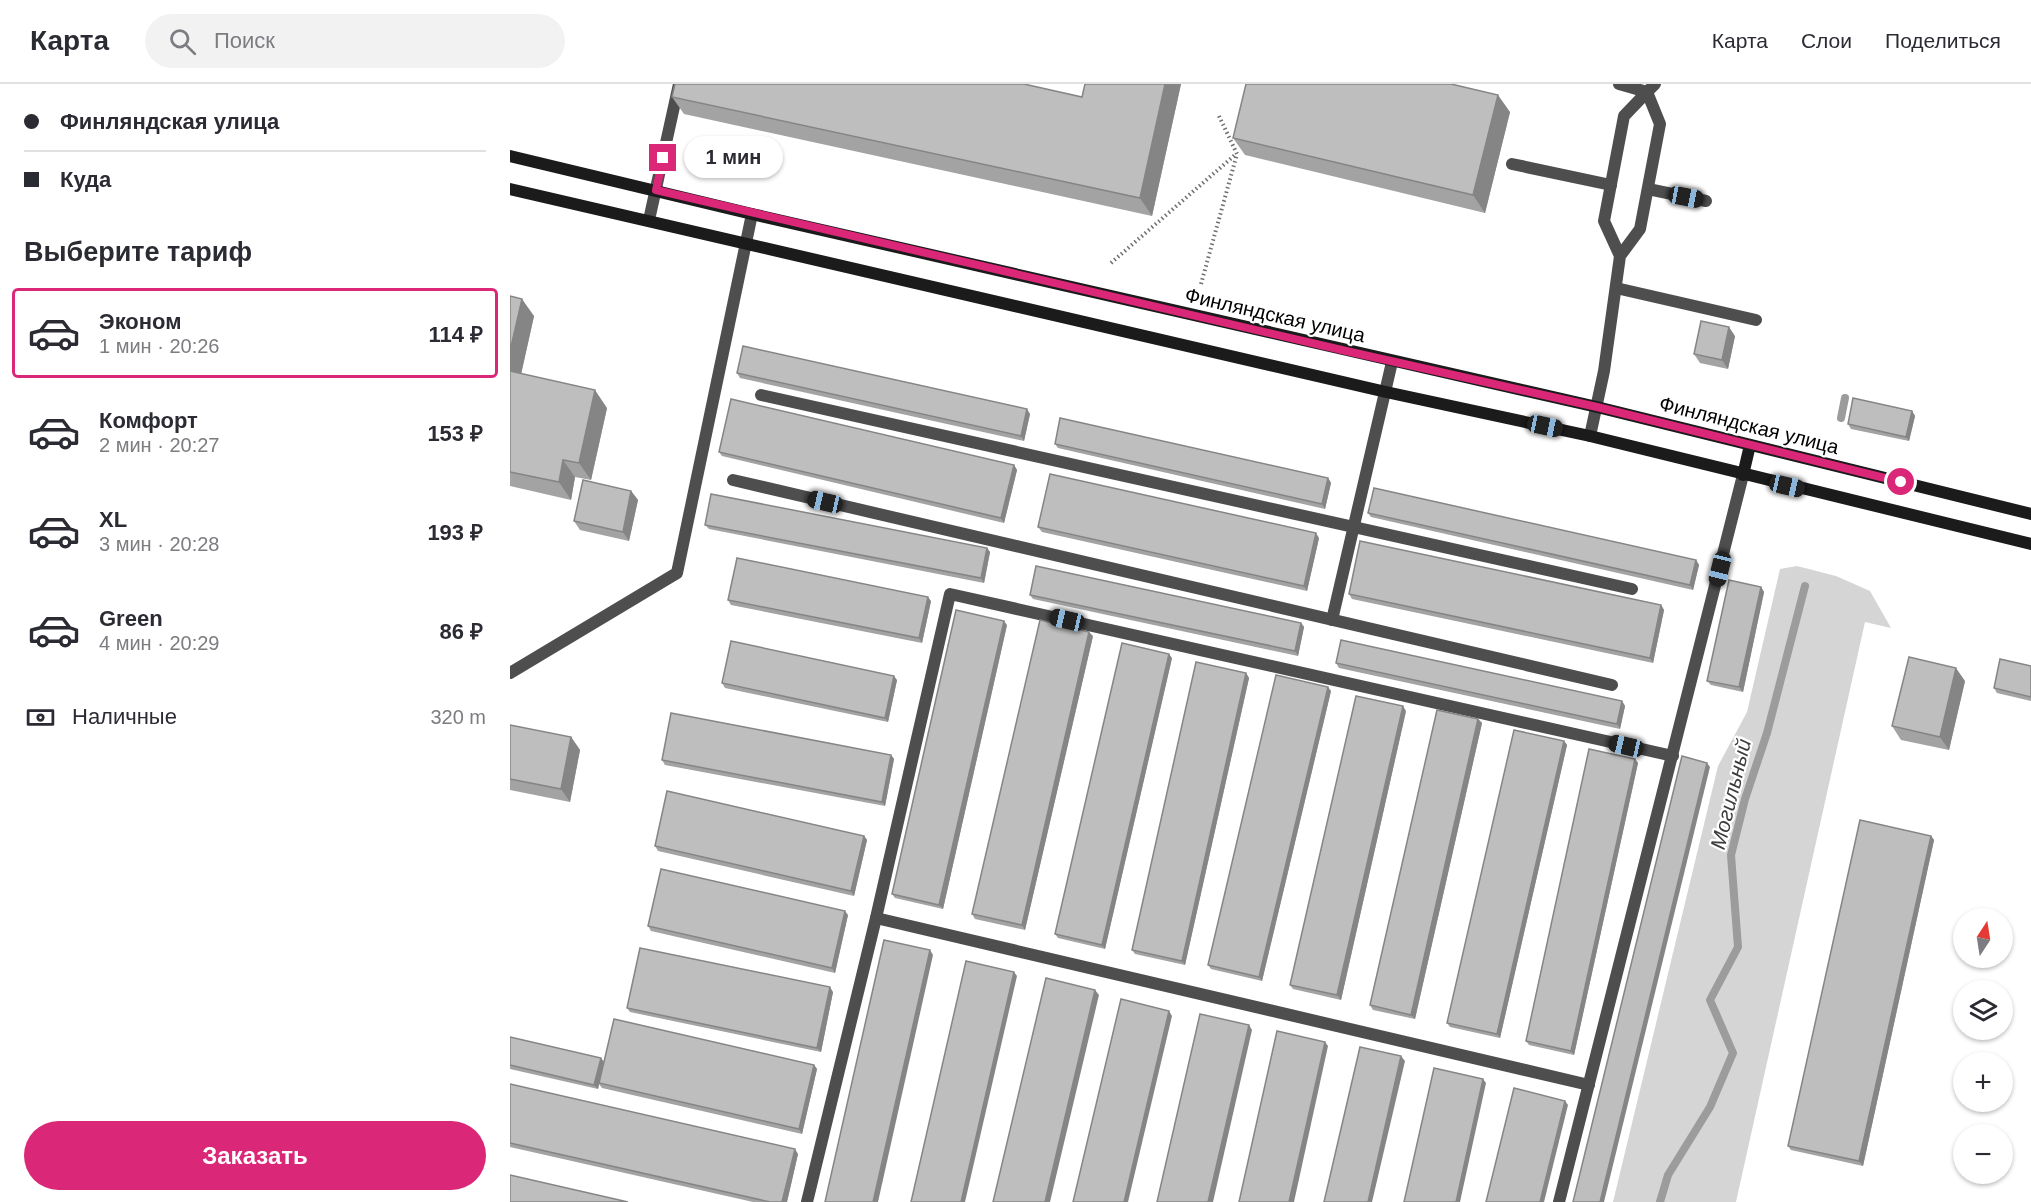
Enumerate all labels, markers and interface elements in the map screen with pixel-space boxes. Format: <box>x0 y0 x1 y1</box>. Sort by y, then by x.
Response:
search box <box>145 14 565 68</box>
text: Карта <box>30 25 109 56</box>
icon: search <box>166 25 199 58</box>
text: Поиск <box>214 28 275 53</box>
text: Карта <box>1712 29 1768 52</box>
text: Слои <box>1801 29 1852 52</box>
text: Поделиться <box>1885 29 2001 52</box>
text: Финляндская улица <box>60 109 279 134</box>
callout: 1 мин <box>684 137 783 179</box>
route end <box>649 144 676 171</box>
text: 1 мин <box>706 146 761 168</box>
text: Куда <box>60 167 111 192</box>
car <box>1667 185 1705 209</box>
text: Выберите тариф <box>24 237 252 267</box>
street label: Финляндская улица <box>1183 284 1368 347</box>
icon: car <box>27 306 81 360</box>
text: Эконом <box>99 309 182 334</box>
text: 114 ₽ <box>429 322 483 347</box>
text: 1 мин · 20:26 <box>99 335 219 357</box>
street label: Финляндская улица <box>1657 392 1842 458</box>
icon: car <box>27 405 81 459</box>
text: Комфорт <box>99 408 198 433</box>
car <box>1526 413 1564 439</box>
text: 153 ₽ <box>427 421 483 446</box>
text: 2 мин · 20:27 <box>99 434 219 456</box>
route start <box>1887 468 1914 495</box>
car <box>1767 473 1807 499</box>
car <box>805 489 845 515</box>
icon: car <box>27 504 81 558</box>
text: XL <box>99 507 127 532</box>
text: 193 ₽ <box>427 520 483 545</box>
text: 3 мин · 20:28 <box>99 533 219 555</box>
car <box>1707 549 1733 589</box>
icon: car <box>27 603 81 657</box>
text: Green <box>99 606 163 631</box>
car <box>1047 607 1087 633</box>
text: 86 ₽ <box>440 619 483 644</box>
text: 4 мин · 20:29 <box>99 632 219 654</box>
icon: cash <box>24 701 57 734</box>
text: Наличные <box>72 704 177 729</box>
text: 320 m <box>430 706 486 728</box>
car <box>1606 733 1646 759</box>
water label: Могильный <box>1706 736 1755 851</box>
north arrow <box>1953 908 2013 968</box>
map controls <box>1953 908 2013 1184</box>
button: layers <box>1953 980 2013 1040</box>
button: + <box>1953 1052 2013 1112</box>
button: Заказать <box>24 1121 486 1190</box>
button: − <box>1953 1124 2013 1184</box>

